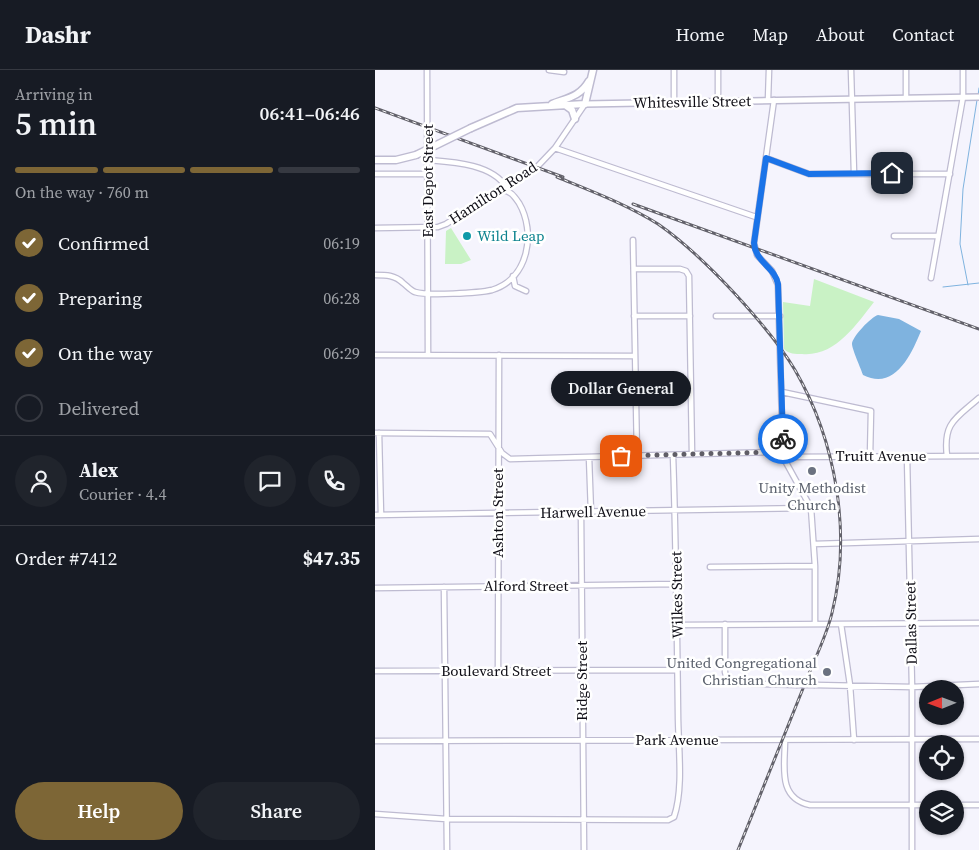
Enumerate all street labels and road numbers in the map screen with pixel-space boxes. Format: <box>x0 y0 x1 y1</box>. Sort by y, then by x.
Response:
street label: Whitesville Street <box>633 90 751 113</box>
street label: East Depot Street <box>417 124 438 238</box>
street label: Hamilton Road <box>445 156 541 229</box>
street label: Truitt Avenue <box>836 445 927 466</box>
street label: Ashton Street <box>487 468 508 558</box>
street label: Harwell Avenue <box>540 500 646 523</box>
street label: Wilkes Street <box>665 551 688 639</box>
street label: Alford Street <box>484 575 568 596</box>
street label: Dallas Street <box>899 581 922 665</box>
street label: Ridge Street <box>571 641 592 721</box>
street label: Boulevard Street <box>441 660 551 681</box>
street label: Park Avenue <box>635 729 719 750</box>

